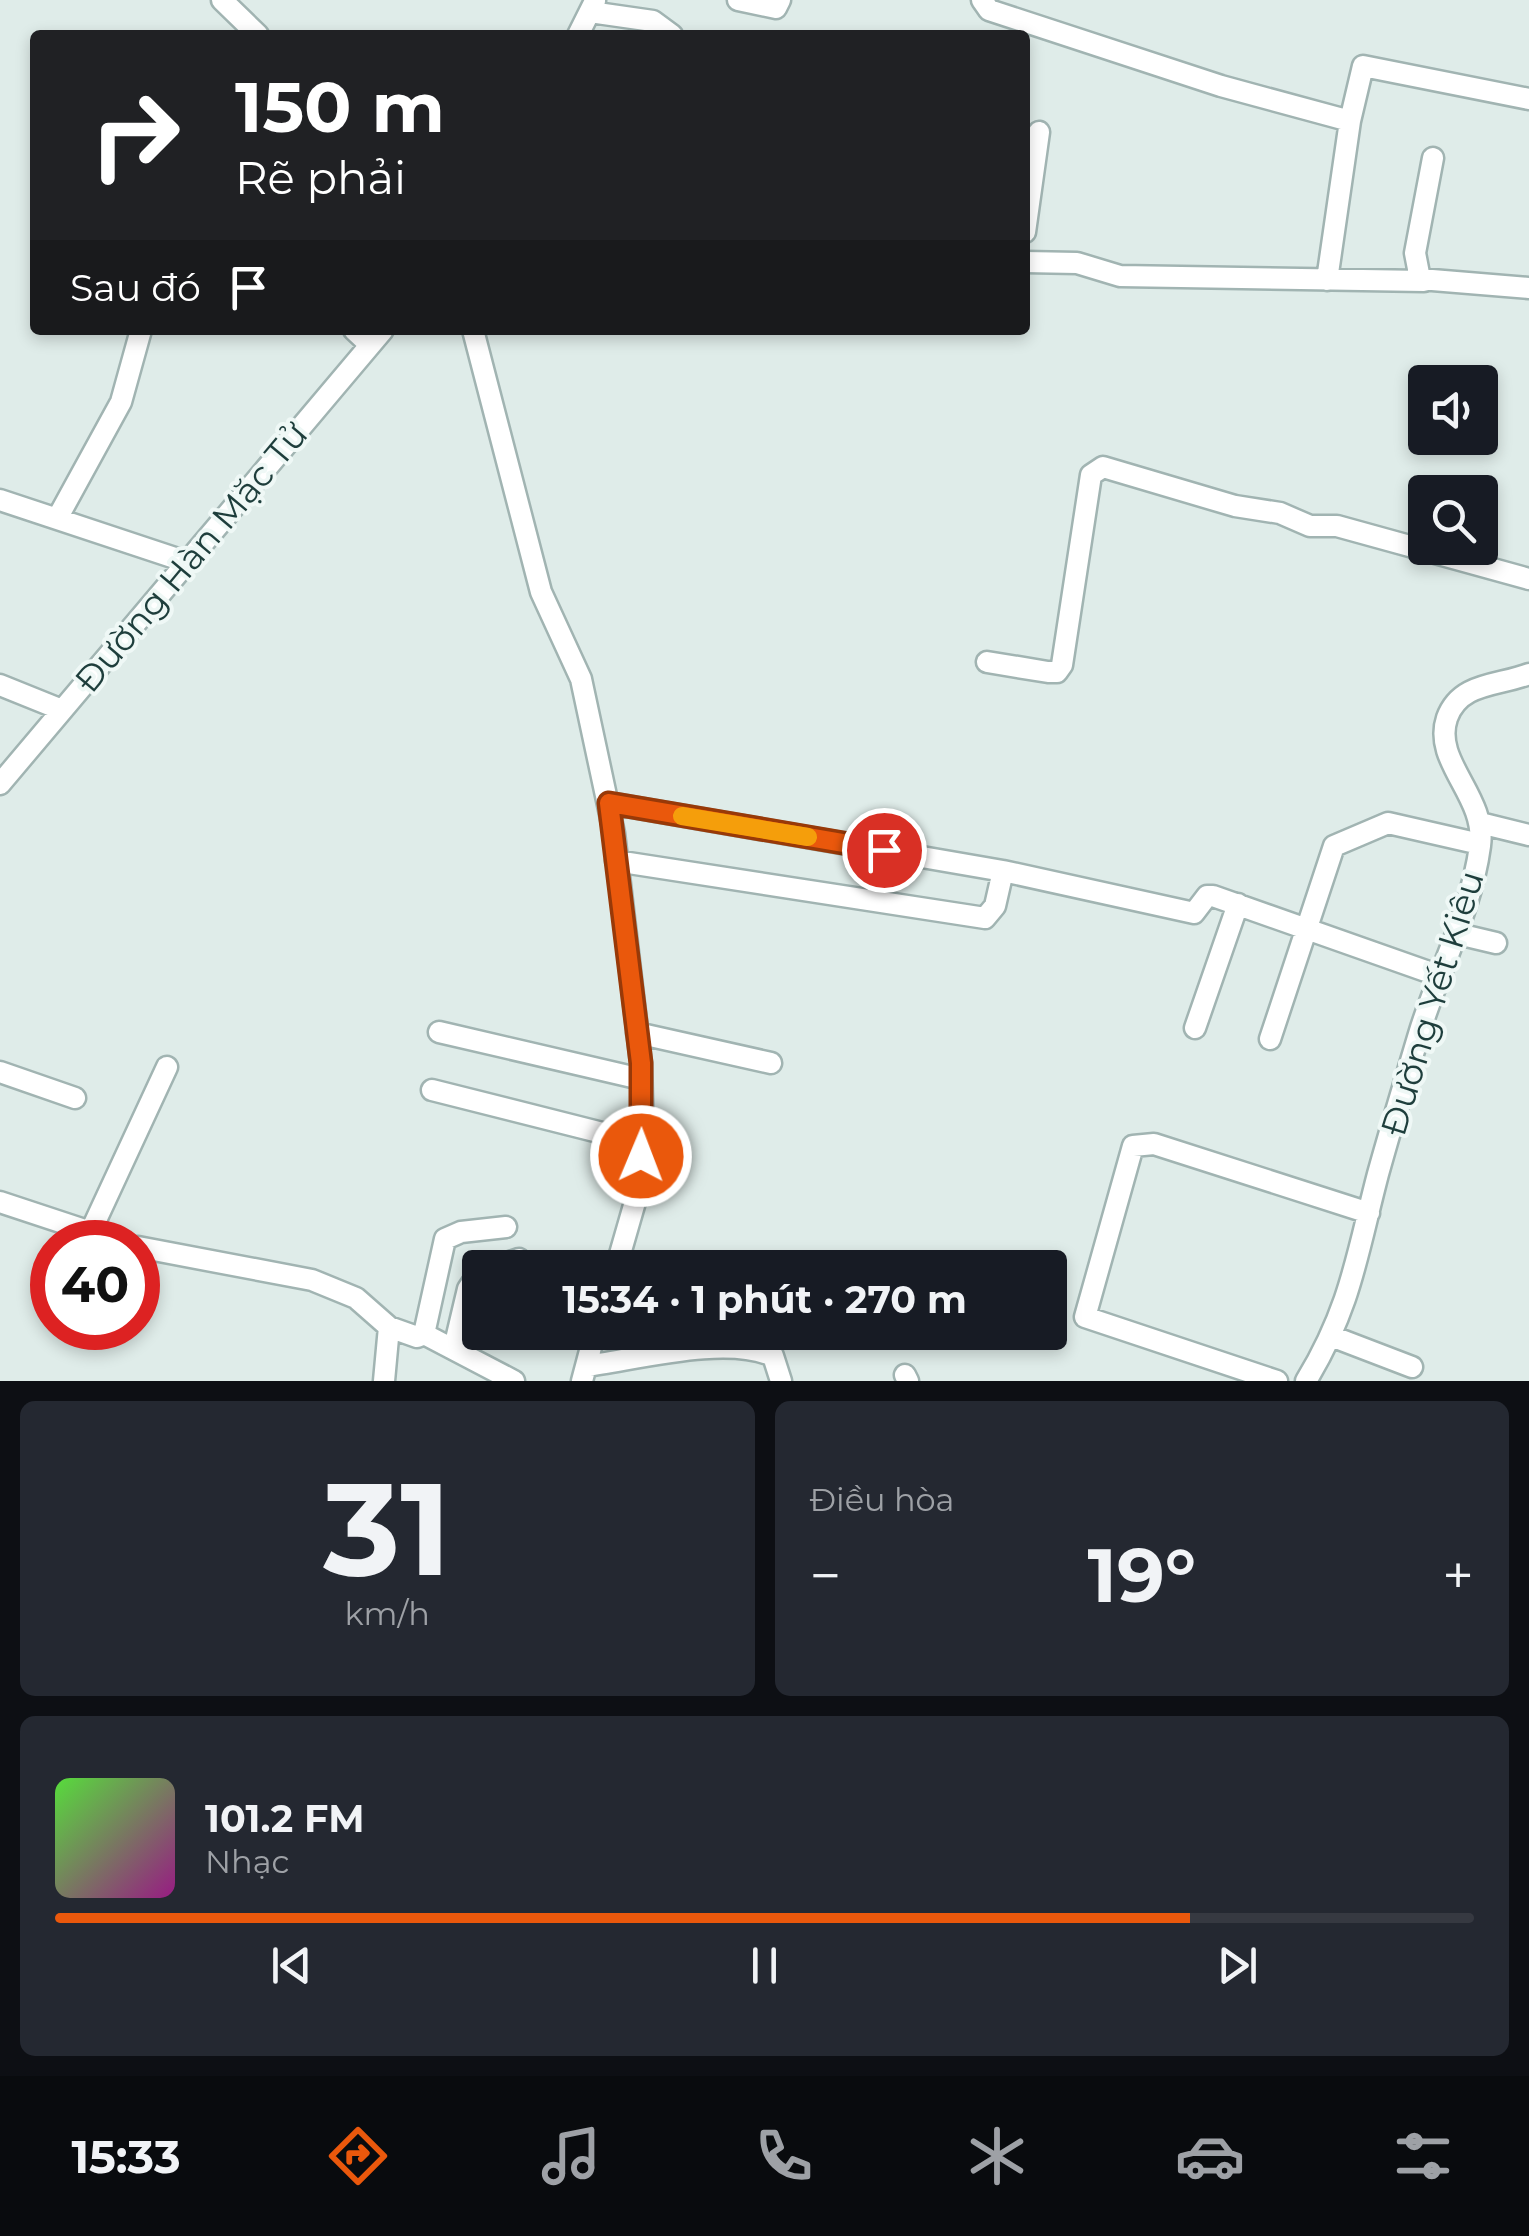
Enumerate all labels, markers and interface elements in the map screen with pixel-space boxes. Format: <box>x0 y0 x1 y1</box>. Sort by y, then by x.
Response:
text: 150 m <box>235 64 445 150</box>
icon: right <box>70 70 200 200</box>
text: Rẽ phải <box>235 150 406 205</box>
icon: arrive <box>221 260 276 315</box>
text: Sau đó <box>70 264 201 311</box>
map controls <box>1408 365 1498 565</box>
button: sound <box>1408 365 1498 455</box>
street label: Đường Hàn Mặc Tử <box>66 413 317 701</box>
button: search <box>1408 475 1498 565</box>
pin <box>842 808 927 893</box>
icon: arrive <box>857 823 912 878</box>
street label: Đường Yết Kiêu <box>1371 865 1493 1141</box>
position arrow <box>589 1104 693 1208</box>
speed limit sign: 40 <box>30 1220 160 1350</box>
text: 15:34 · 1 phút · 270 m <box>562 1276 967 1323</box>
text: 31 <box>323 1449 451 1608</box>
text: Điều hòa <box>810 1480 954 1519</box>
text: 19° <box>1087 1529 1196 1621</box>
text: − <box>810 1542 841 1609</box>
text: + <box>1442 1542 1474 1609</box>
text: km/h <box>345 1594 430 1633</box>
text: 101.2 FM <box>205 1795 365 1842</box>
text: Nhạc <box>205 1842 290 1881</box>
icon: previous <box>264 1938 319 1993</box>
icon: pause <box>737 1938 792 1993</box>
icon: next <box>1210 1938 1265 1993</box>
icon: directions <box>323 2121 393 2191</box>
icon: music <box>536 2121 606 2191</box>
icon: phone <box>749 2121 819 2191</box>
icon: climate <box>962 2121 1032 2191</box>
icon: car <box>1175 2121 1245 2191</box>
icon: filters <box>1388 2121 1458 2191</box>
text: 15:33 <box>71 2129 181 2184</box>

